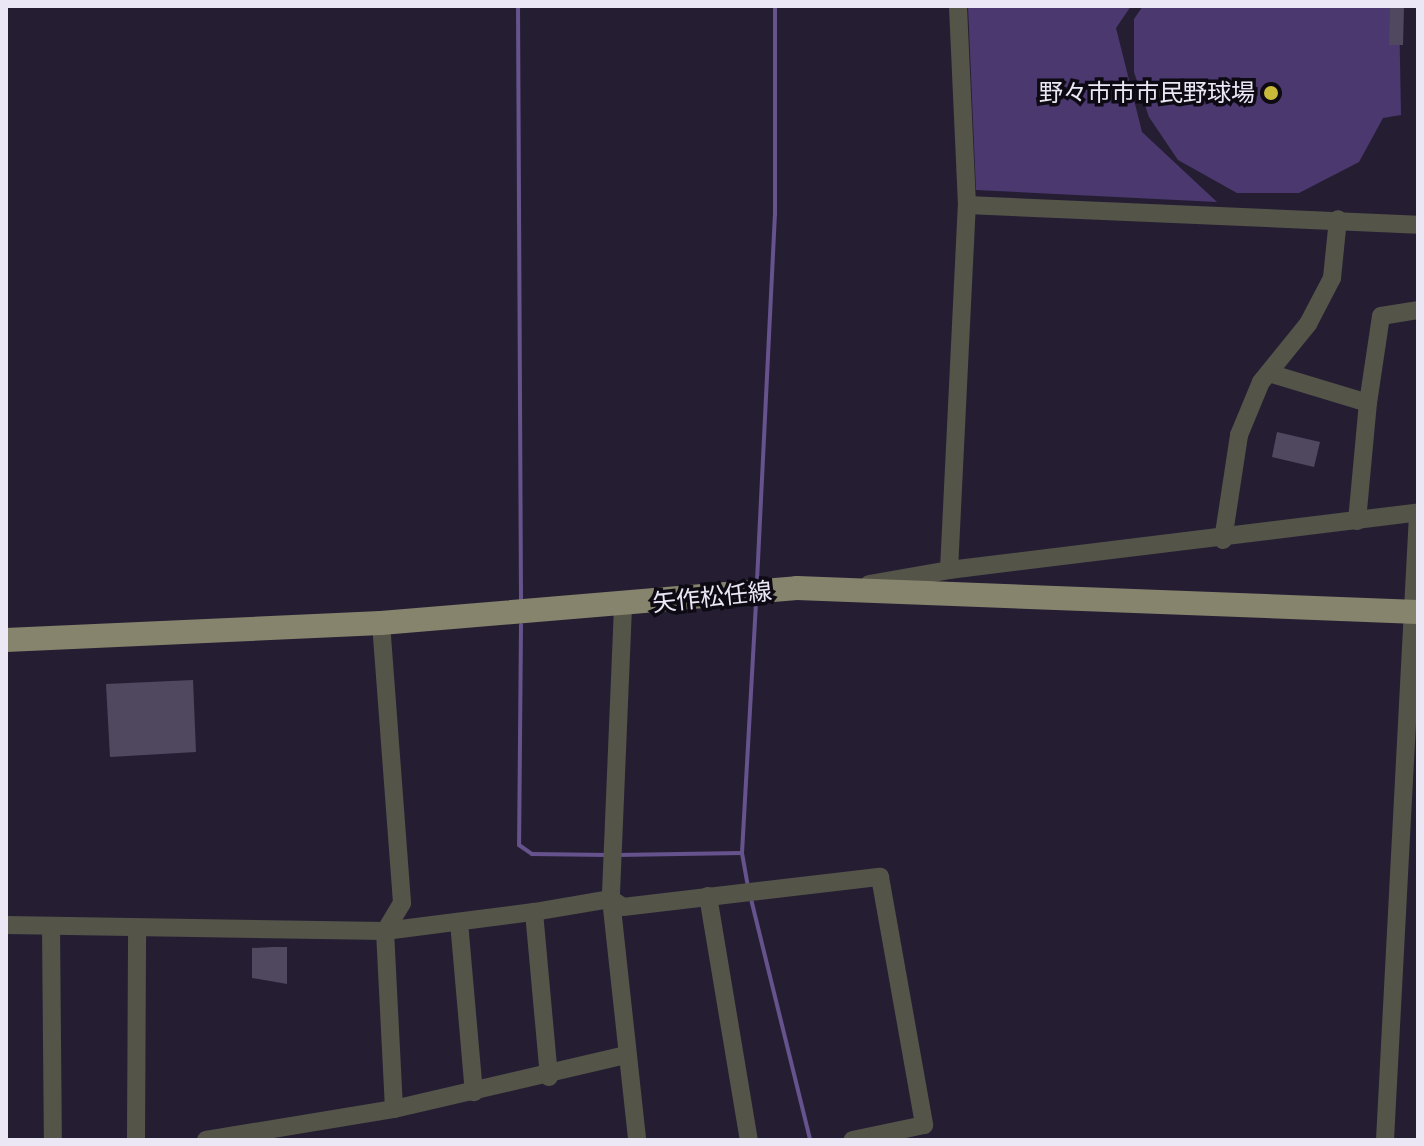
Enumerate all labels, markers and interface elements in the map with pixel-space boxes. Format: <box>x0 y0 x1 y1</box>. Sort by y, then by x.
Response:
place label: 野々市市市民野球場 <box>1039 79 1255 107</box>
marker: 野々市市市民野球場 <box>1262 84 1280 102</box>
street label: 矢作松任線 <box>651 576 773 618</box>

